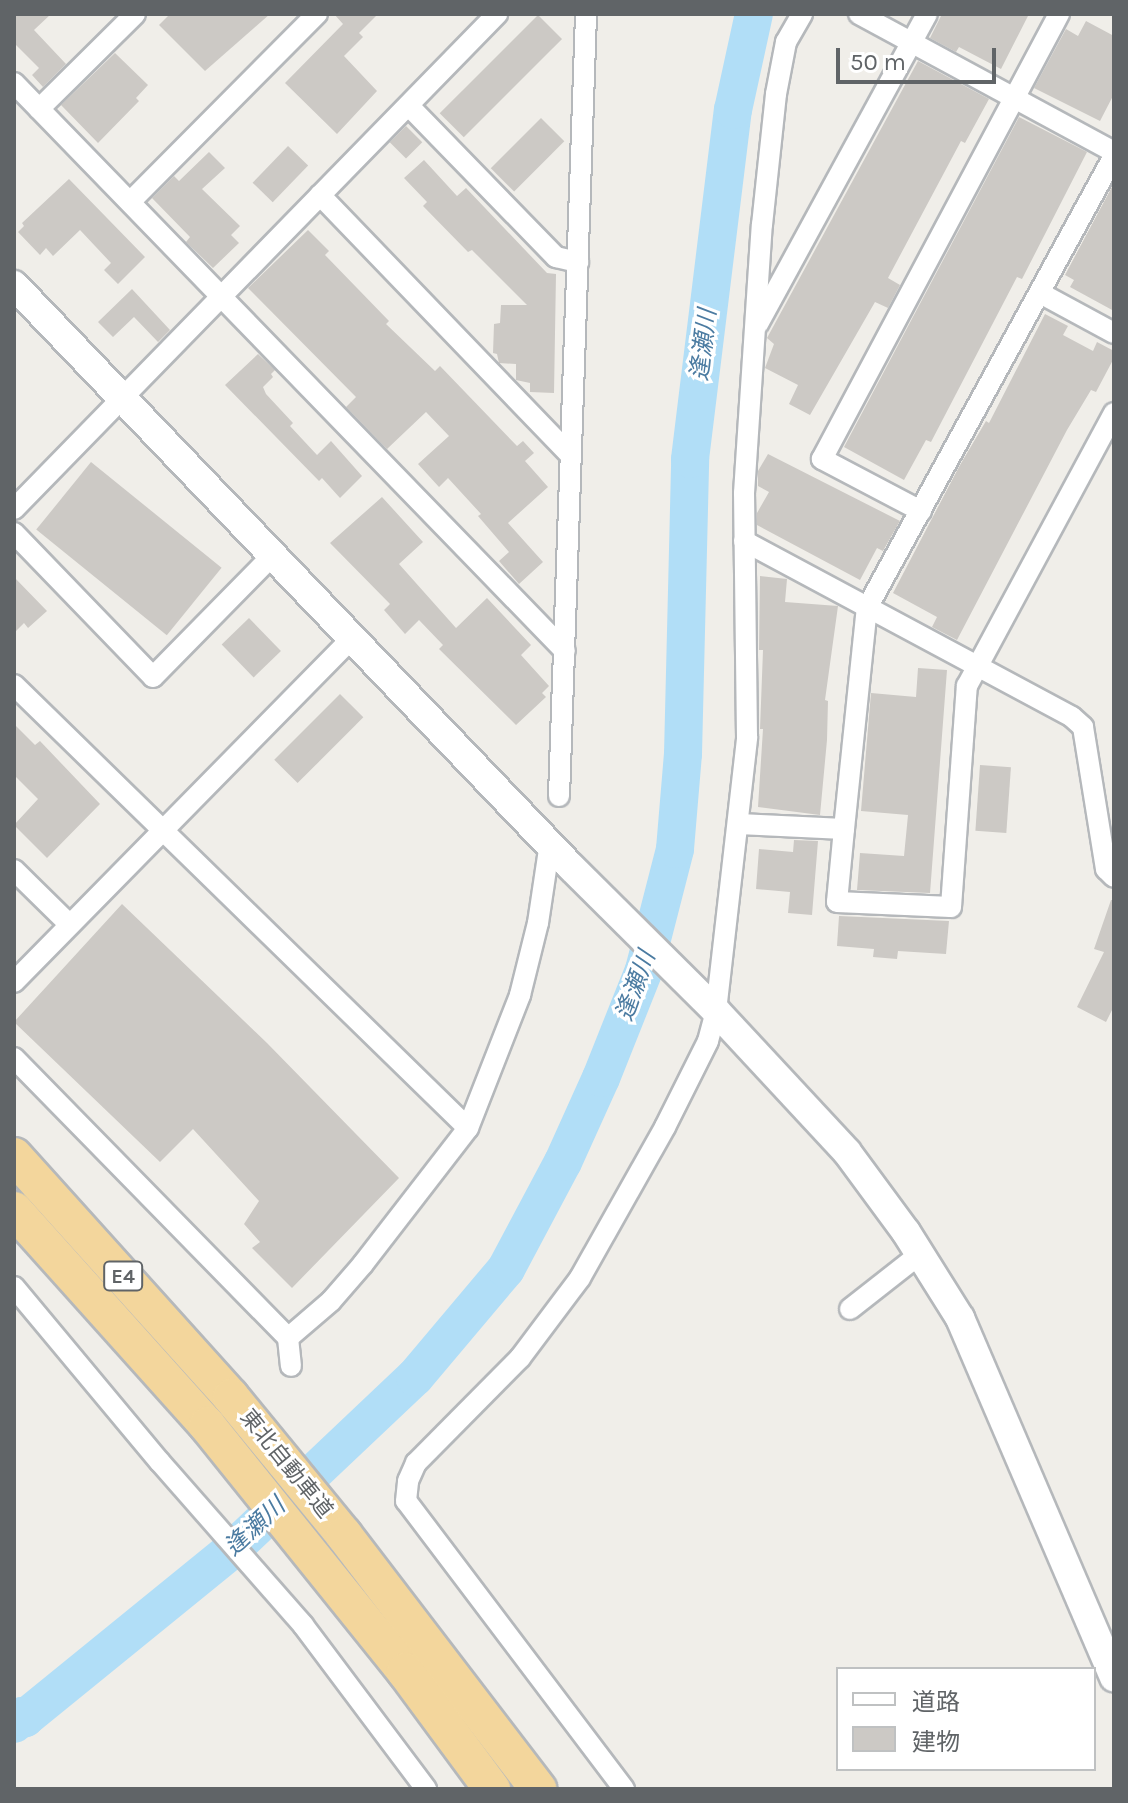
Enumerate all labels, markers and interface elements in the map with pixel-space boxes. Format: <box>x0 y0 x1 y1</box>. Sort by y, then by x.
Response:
scale bar <box>840 32 1000 82</box>
text: 50 m <box>850 48 906 76</box>
water label: 逢瀬川 <box>685 308 723 382</box>
water label: 逢瀬川 <box>610 947 662 1025</box>
road number: E4 <box>103 1260 143 1292</box>
street label: 東北自動車道 <box>234 1404 338 1524</box>
water label: 逢瀬川 <box>219 1492 291 1562</box>
legend <box>836 1667 1096 1771</box>
text: 道路 <box>912 1688 960 1716</box>
text: 建物 <box>912 1728 960 1756</box>

